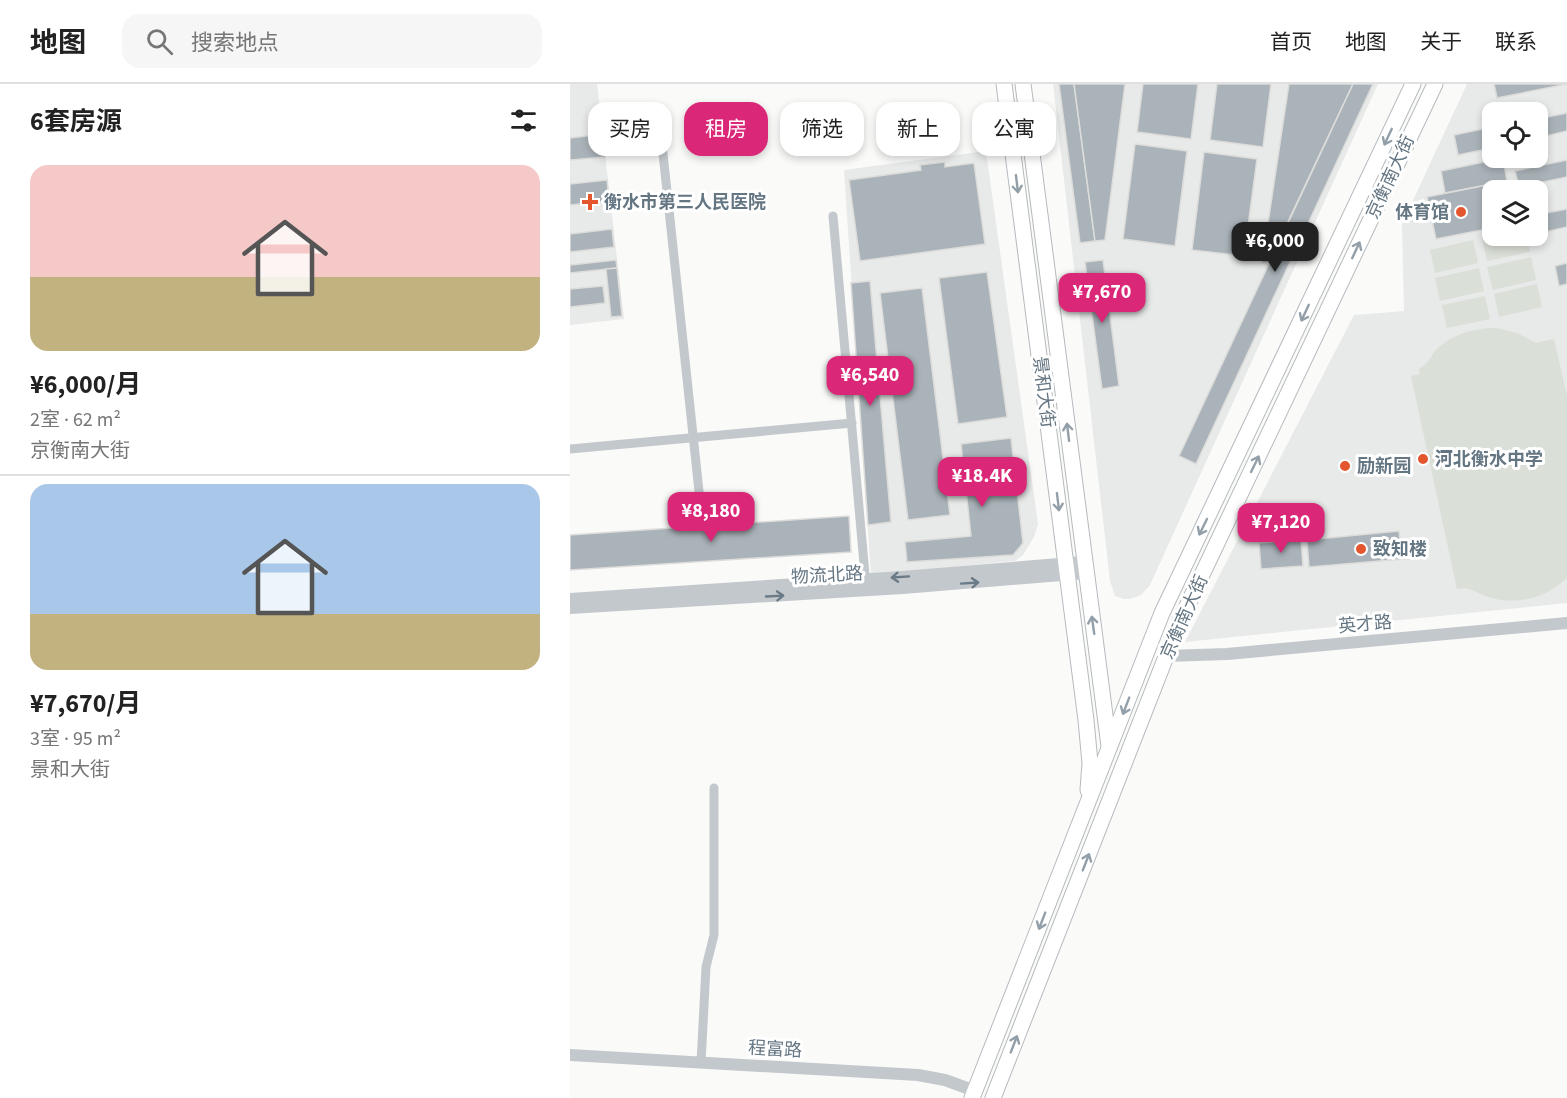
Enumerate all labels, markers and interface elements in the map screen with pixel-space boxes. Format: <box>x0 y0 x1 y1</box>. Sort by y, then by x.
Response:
search box <box>122 14 542 68</box>
text: 地图 <box>30 23 86 63</box>
icon: search <box>143 25 176 58</box>
text: 搜索地点 <box>191 27 279 59</box>
text: 首页 <box>1270 27 1312 57</box>
text: 地图 <box>1345 27 1387 57</box>
text: 关于 <box>1420 27 1462 57</box>
text: 联系 <box>1495 27 1537 57</box>
chip: 买房 <box>588 102 672 156</box>
chip: 租房 <box>684 102 768 156</box>
chip: 筛选 <box>780 102 864 156</box>
chip: 新上 <box>876 102 960 156</box>
chip: 公寓 <box>972 102 1056 156</box>
map controls <box>1482 102 1548 246</box>
button: locate <box>1482 102 1548 168</box>
text: 6套房源 <box>30 103 122 140</box>
icon: filters <box>507 104 540 137</box>
one-way arrow <box>1381 127 1393 145</box>
street label: 京衡南大街 <box>1360 131 1421 223</box>
one-way arrow <box>1012 173 1023 193</box>
button: layers <box>1482 180 1548 246</box>
place label: 衡水市第三人民医院 <box>604 190 766 215</box>
marker: 衡水市第三人民医院 <box>581 193 599 211</box>
place label: 体育馆 <box>1395 200 1449 225</box>
icon: home <box>231 204 339 312</box>
marker: 体育馆 <box>1454 205 1468 219</box>
pin: ¥6,000 <box>1226 222 1324 273</box>
text: ¥6,000 <box>1246 227 1304 255</box>
one-way arrow <box>1351 241 1363 259</box>
pin: ¥7,670 <box>1053 273 1151 324</box>
text: ¥7,670 <box>1073 278 1131 306</box>
one-way arrow <box>1298 304 1310 322</box>
street label: 景和大街 <box>1027 355 1060 429</box>
pin: ¥6,540 <box>821 356 919 407</box>
text: ¥6,540 <box>841 361 899 389</box>
text: ¥6,000/月 <box>30 366 141 403</box>
text: 2室 · 62 m² <box>30 406 121 434</box>
one-way arrow <box>1062 422 1073 442</box>
text: 京衡南大街 <box>30 437 130 465</box>
place label: 河北衡水中学 <box>1435 447 1543 472</box>
marker: 河北衡水中学 <box>1416 452 1430 466</box>
place label: 励新园 <box>1357 454 1411 479</box>
one-way arrow <box>1249 456 1261 474</box>
pin: ¥18.4K <box>933 457 1031 508</box>
marker: 励新园 <box>1338 459 1352 473</box>
text: ¥18.4K <box>952 462 1012 490</box>
pin: ¥8,180 <box>662 492 760 543</box>
one-way arrow <box>1053 492 1064 511</box>
text: ¥8,180 <box>682 497 740 525</box>
pin: ¥7,120 <box>1232 503 1330 554</box>
text: ¥7,120 <box>1252 508 1310 536</box>
one-way arrow <box>1197 518 1209 536</box>
icon: home <box>231 523 339 631</box>
place label: 致知楼 <box>1373 537 1427 562</box>
marker: 致知楼 <box>1354 542 1368 556</box>
street label: 物流北路 <box>790 561 864 590</box>
one-way arrow <box>891 571 911 582</box>
street label: 京衡南大街 <box>1155 571 1214 663</box>
one-way arrow <box>959 577 979 588</box>
one-way arrow <box>765 590 785 601</box>
street label: 英才路 <box>1337 610 1393 639</box>
one-way arrow <box>1088 616 1099 636</box>
text: ¥7,670/月 <box>30 685 141 722</box>
one-way arrow <box>1120 696 1131 715</box>
text: 3室 · 95 m² <box>30 725 121 753</box>
text: 景和大街 <box>30 756 110 784</box>
one-way arrow <box>1081 853 1092 872</box>
one-way arrow <box>1035 911 1046 930</box>
one-way arrow <box>1010 1035 1021 1053</box>
street label: 程富路 <box>747 1036 803 1063</box>

